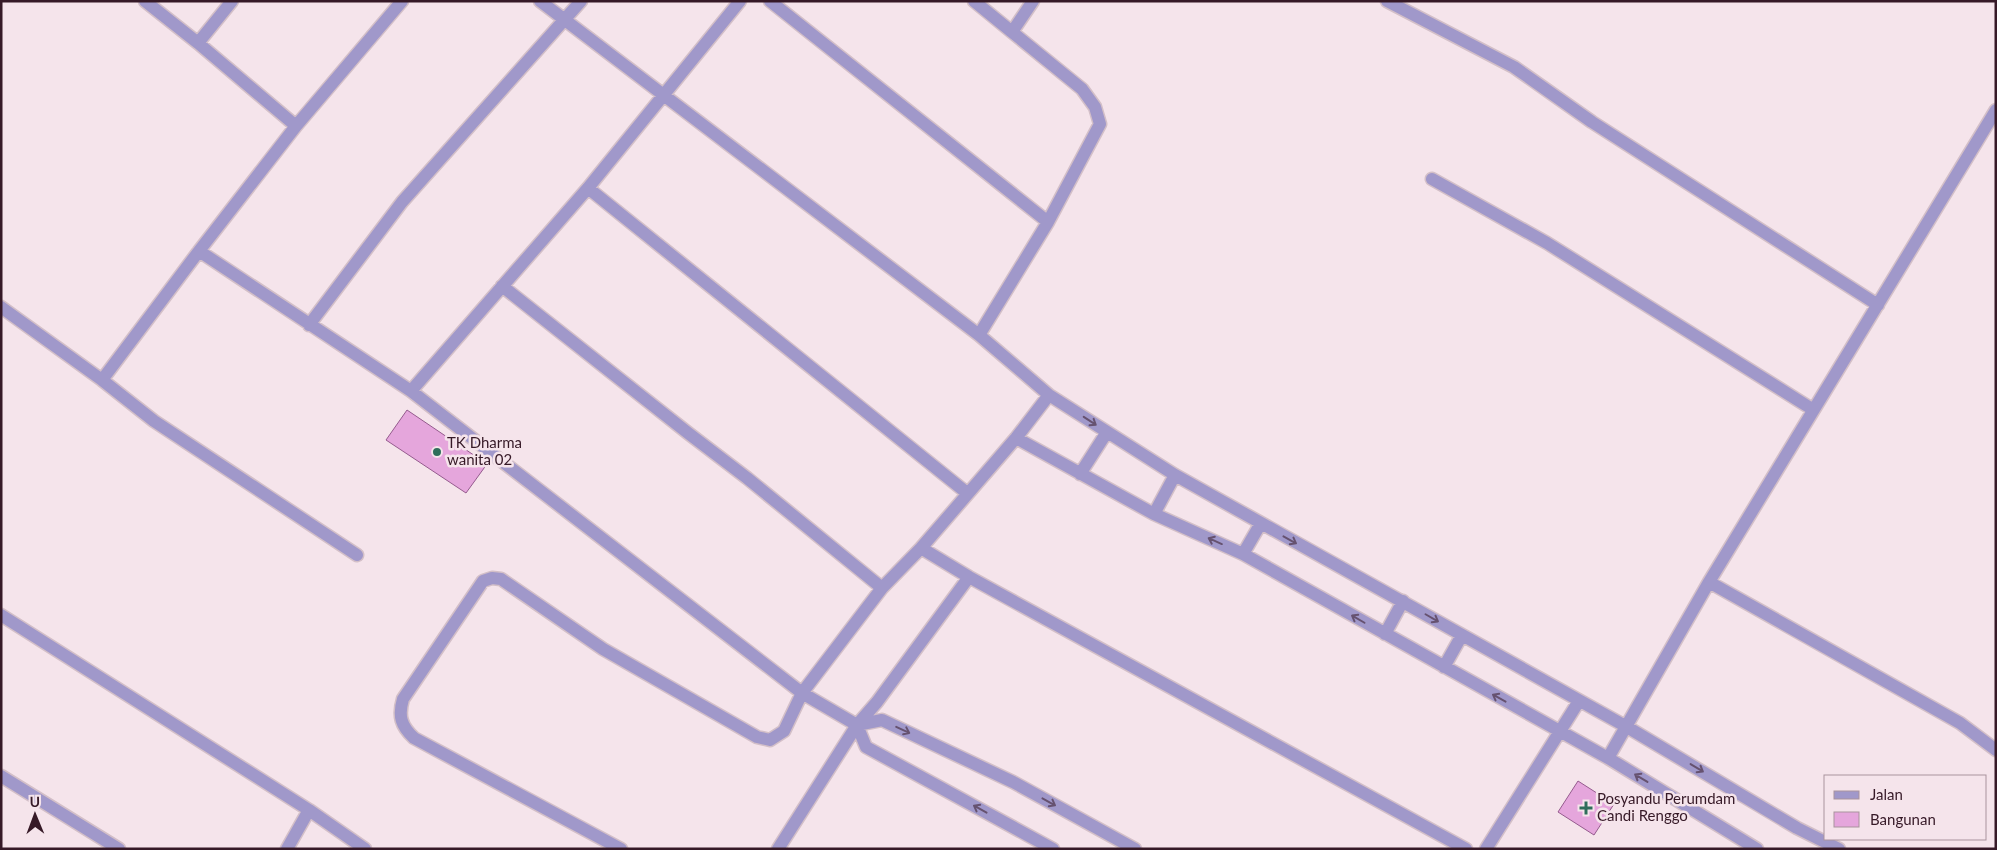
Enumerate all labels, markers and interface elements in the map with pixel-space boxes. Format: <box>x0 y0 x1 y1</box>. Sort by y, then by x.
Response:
one-way arrow <box>1083 416 1097 426</box>
place label: TK Dharma wanita 02 <box>447 433 522 468</box>
marker: TK Dharma wanita 02 <box>431 446 443 458</box>
one-way arrow <box>1283 535 1297 545</box>
one-way arrow <box>1208 536 1223 545</box>
one-way arrow <box>1351 613 1365 623</box>
one-way arrow <box>1425 614 1439 624</box>
one-way arrow <box>1493 693 1507 703</box>
one-way arrow <box>895 726 910 736</box>
one-way arrow <box>1689 764 1703 774</box>
one-way arrow <box>1634 773 1648 783</box>
legend <box>1824 775 1987 840</box>
text: Jalan <box>1870 785 1903 803</box>
place label: Posyandu Perumdam Candi Renggo <box>1597 789 1735 824</box>
north arrow <box>10 790 60 840</box>
text: U <box>29 793 40 810</box>
one-way arrow <box>1041 797 1056 807</box>
marker: Posyandu Perumdam Candi Renggo <box>1579 801 1593 815</box>
one-way arrow <box>973 803 988 813</box>
text: Bangunan <box>1870 810 1936 828</box>

